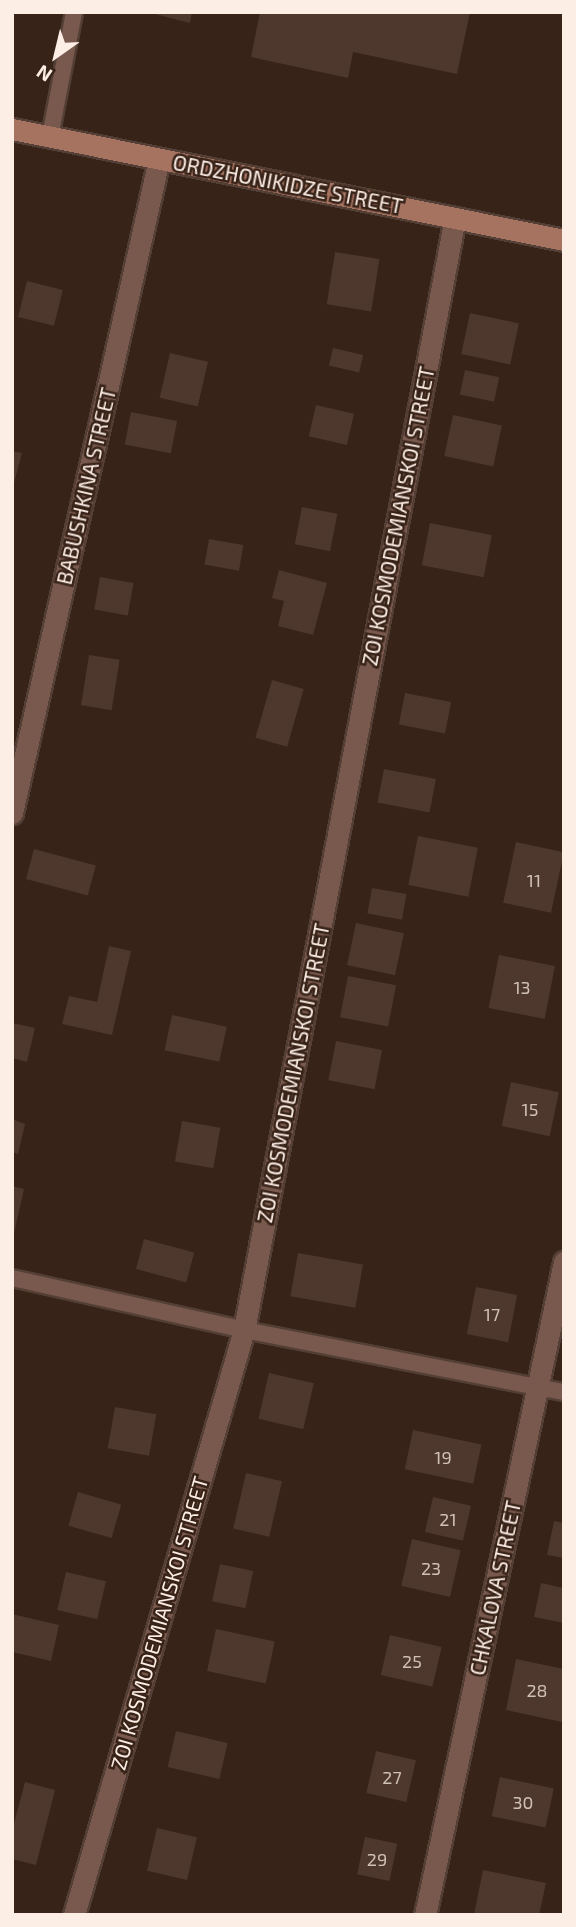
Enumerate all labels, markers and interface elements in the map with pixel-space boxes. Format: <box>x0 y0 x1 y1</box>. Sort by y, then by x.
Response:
north arrow <box>21 21 91 91</box>
text: N <box>32 60 56 87</box>
street label: ORDZHONIKIDZE STREET <box>171 149 405 219</box>
street label: ZOI KOSMODEMIANSKOI STREET <box>357 364 439 668</box>
street label: BABUSHKINA STREET <box>51 385 121 587</box>
house number: 11 <box>527 869 541 891</box>
street label: ZOI KOSMODEMIANSKOI STREET <box>252 921 334 1225</box>
house number: 13 <box>513 976 531 998</box>
house number: 15 <box>522 1098 538 1120</box>
house number: 17 <box>484 1303 500 1325</box>
house number: 19 <box>434 1446 452 1468</box>
street label: ZOI KOSMODEMIANSKOI STREET <box>105 1473 213 1773</box>
street label: CHKALOVA STREET <box>464 1498 526 1678</box>
house number: 21 <box>439 1508 457 1530</box>
house number: 23 <box>421 1557 441 1579</box>
house number: 25 <box>402 1650 422 1672</box>
house number: 28 <box>526 1679 548 1701</box>
house number: 27 <box>382 1766 402 1788</box>
house number: 30 <box>513 1791 533 1813</box>
house number: 29 <box>367 1848 387 1870</box>

